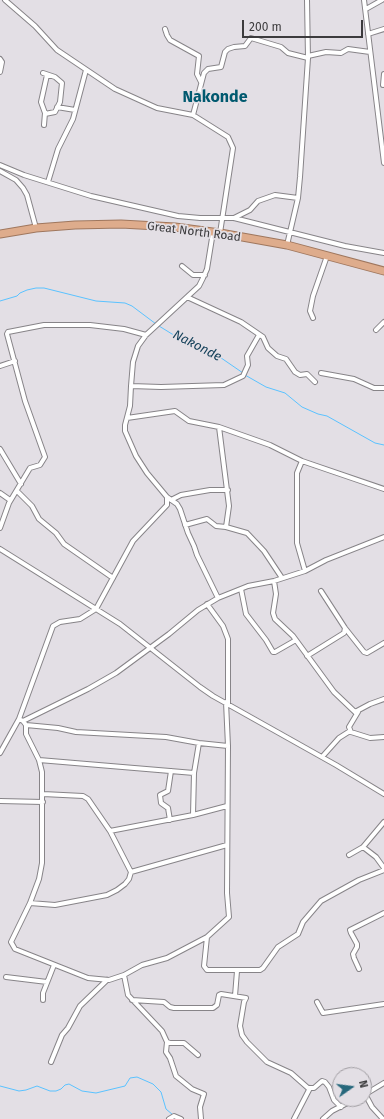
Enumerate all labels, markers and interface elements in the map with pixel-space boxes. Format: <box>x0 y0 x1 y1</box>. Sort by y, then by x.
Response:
scale bar <box>244 12 365 38</box>
text: 200 m <box>249 20 282 34</box>
district label: Nakonde <box>182 88 248 108</box>
street label: Great North Road <box>146 219 242 245</box>
water label: Nakonde <box>170 327 224 365</box>
north arrow <box>332 1067 372 1107</box>
text: N <box>356 1079 370 1089</box>

